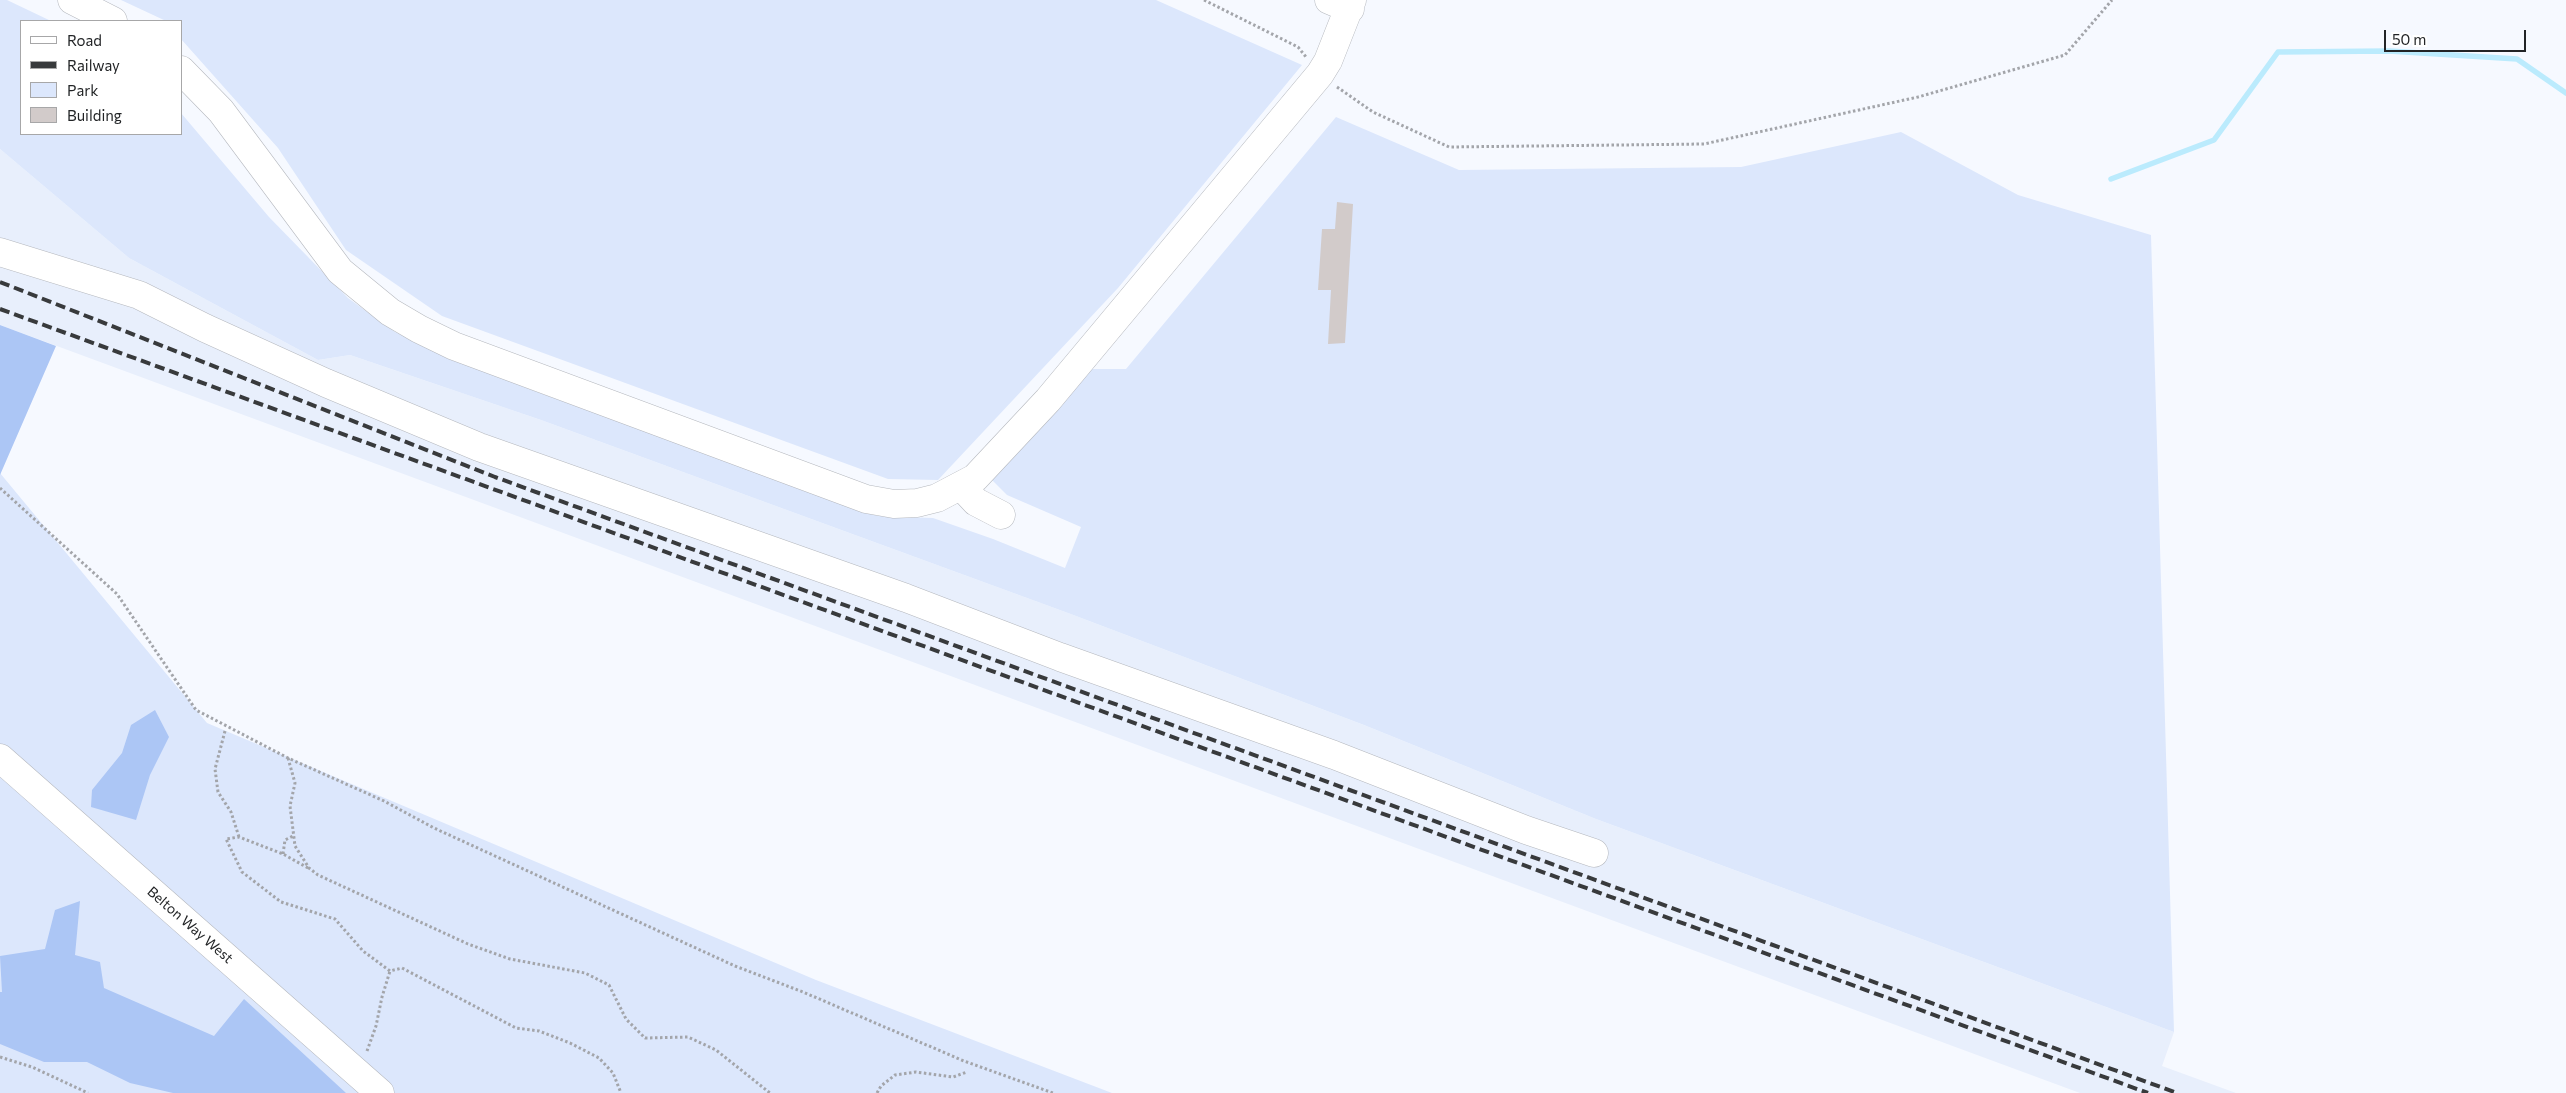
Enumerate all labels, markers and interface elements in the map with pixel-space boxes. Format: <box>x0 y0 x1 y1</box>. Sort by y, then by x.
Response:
legend <box>20 20 182 135</box>
scale bar <box>2386 20 2528 52</box>
text: 50 m <box>2392 30 2426 48</box>
text: Road <box>67 31 102 49</box>
text: Railway <box>67 56 120 74</box>
text: Park <box>67 81 98 99</box>
text: Building <box>67 106 122 124</box>
street label: Belton Way West <box>144 883 236 967</box>

